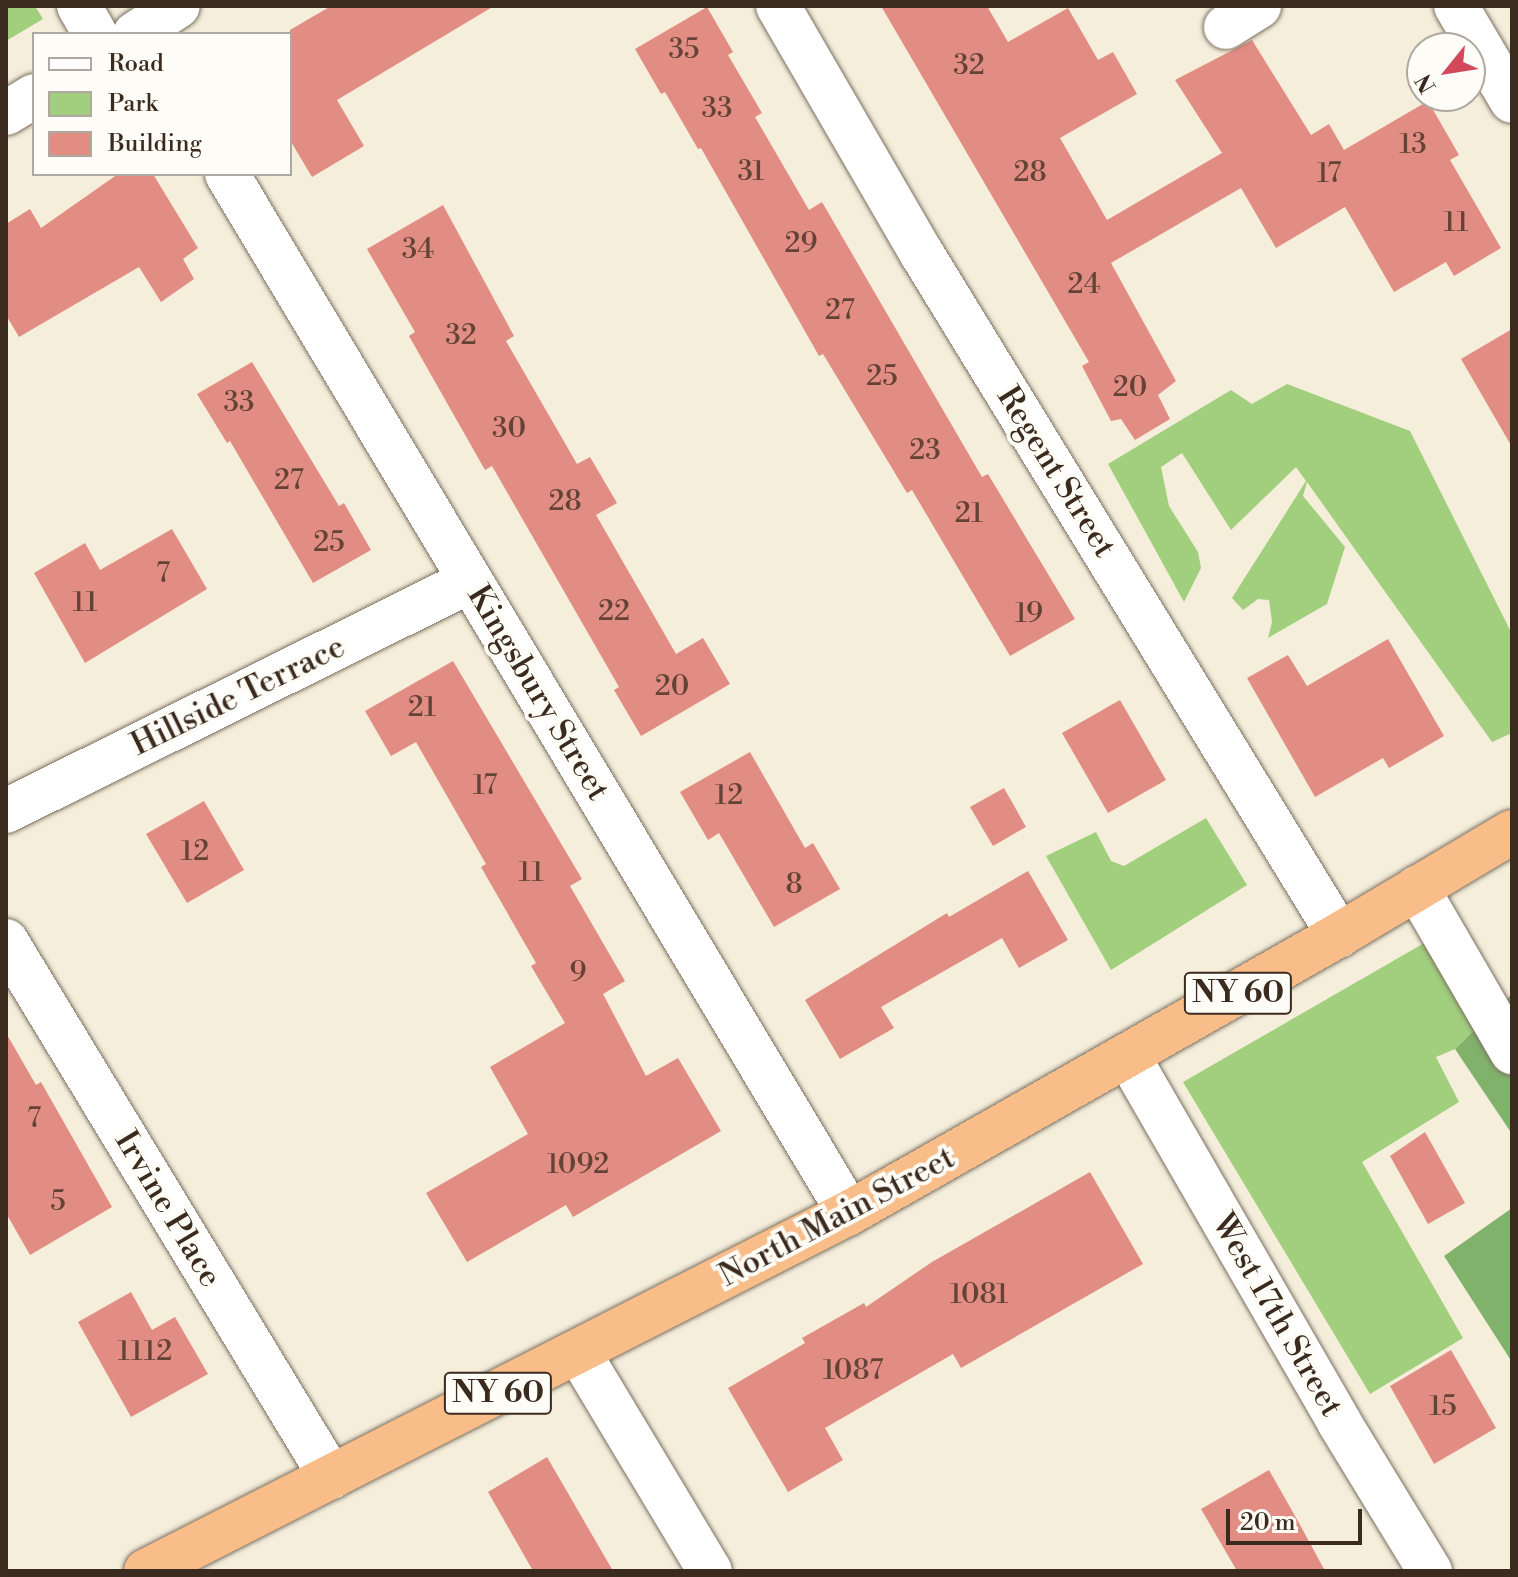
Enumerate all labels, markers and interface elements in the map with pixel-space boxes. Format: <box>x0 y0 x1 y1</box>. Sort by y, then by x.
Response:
legend <box>32 32 292 176</box>
north arrow <box>1406 32 1486 112</box>
house number: 35 <box>669 33 699 67</box>
text: Road <box>108 49 164 79</box>
house number: 32 <box>953 49 985 83</box>
text: N <box>1410 69 1443 98</box>
text: Park <box>108 89 158 119</box>
house number: 33 <box>702 92 732 126</box>
house number: 13 <box>1399 128 1427 162</box>
text: Building <box>108 129 202 159</box>
house number: 31 <box>738 155 764 189</box>
house number: 28 <box>1013 156 1047 190</box>
house number: 17 <box>1317 157 1341 191</box>
house number: 11 <box>1443 206 1469 240</box>
house number: 29 <box>785 227 817 261</box>
house number: 34 <box>402 233 434 267</box>
house number: 24 <box>1068 268 1100 302</box>
house number: 27 <box>825 294 855 328</box>
house number: 32 <box>445 319 477 353</box>
house number: 25 <box>866 360 898 394</box>
house number: 20 <box>1113 371 1147 405</box>
street label: Regent Street <box>988 379 1124 565</box>
house number: 33 <box>224 386 254 420</box>
house number: 30 <box>492 412 526 446</box>
house number: 23 <box>909 434 941 468</box>
house number: 27 <box>274 464 304 498</box>
house number: 28 <box>548 485 582 519</box>
house number: 21 <box>955 497 983 531</box>
house number: 25 <box>313 526 345 560</box>
house number: 7 <box>156 557 170 591</box>
street label: Kingsbury Street <box>459 579 617 807</box>
house number: 11 <box>72 586 98 620</box>
house number: 22 <box>598 595 630 629</box>
house number: 19 <box>1015 597 1043 631</box>
street label: Hillside Terrace <box>125 628 351 764</box>
house number: 20 <box>655 670 689 704</box>
house number: 21 <box>408 691 436 725</box>
house number: 17 <box>473 769 497 803</box>
house number: 12 <box>715 779 743 813</box>
house number: 12 <box>181 835 209 869</box>
house number: 11 <box>518 856 544 890</box>
house number: 8 <box>785 868 803 902</box>
house number: 9 <box>570 956 586 990</box>
road number: NY 60 <box>1182 967 1294 1019</box>
house number: 7 <box>27 1102 41 1136</box>
street label: Irvine Place <box>106 1124 230 1294</box>
street label: North Main Street <box>713 1139 961 1295</box>
house number: 1092 <box>547 1148 609 1182</box>
house number: 5 <box>50 1185 66 1219</box>
street label: West 17th Street <box>1203 1207 1351 1423</box>
house number: 1081 <box>950 1278 1008 1312</box>
house number: 1112 <box>118 1335 172 1369</box>
house number: 1087 <box>823 1354 883 1388</box>
road number: NY 60 <box>442 1367 554 1419</box>
house number: 15 <box>1429 1390 1457 1424</box>
scale bar <box>1230 1493 1366 1543</box>
text: 20 m <box>1240 1508 1296 1538</box>

